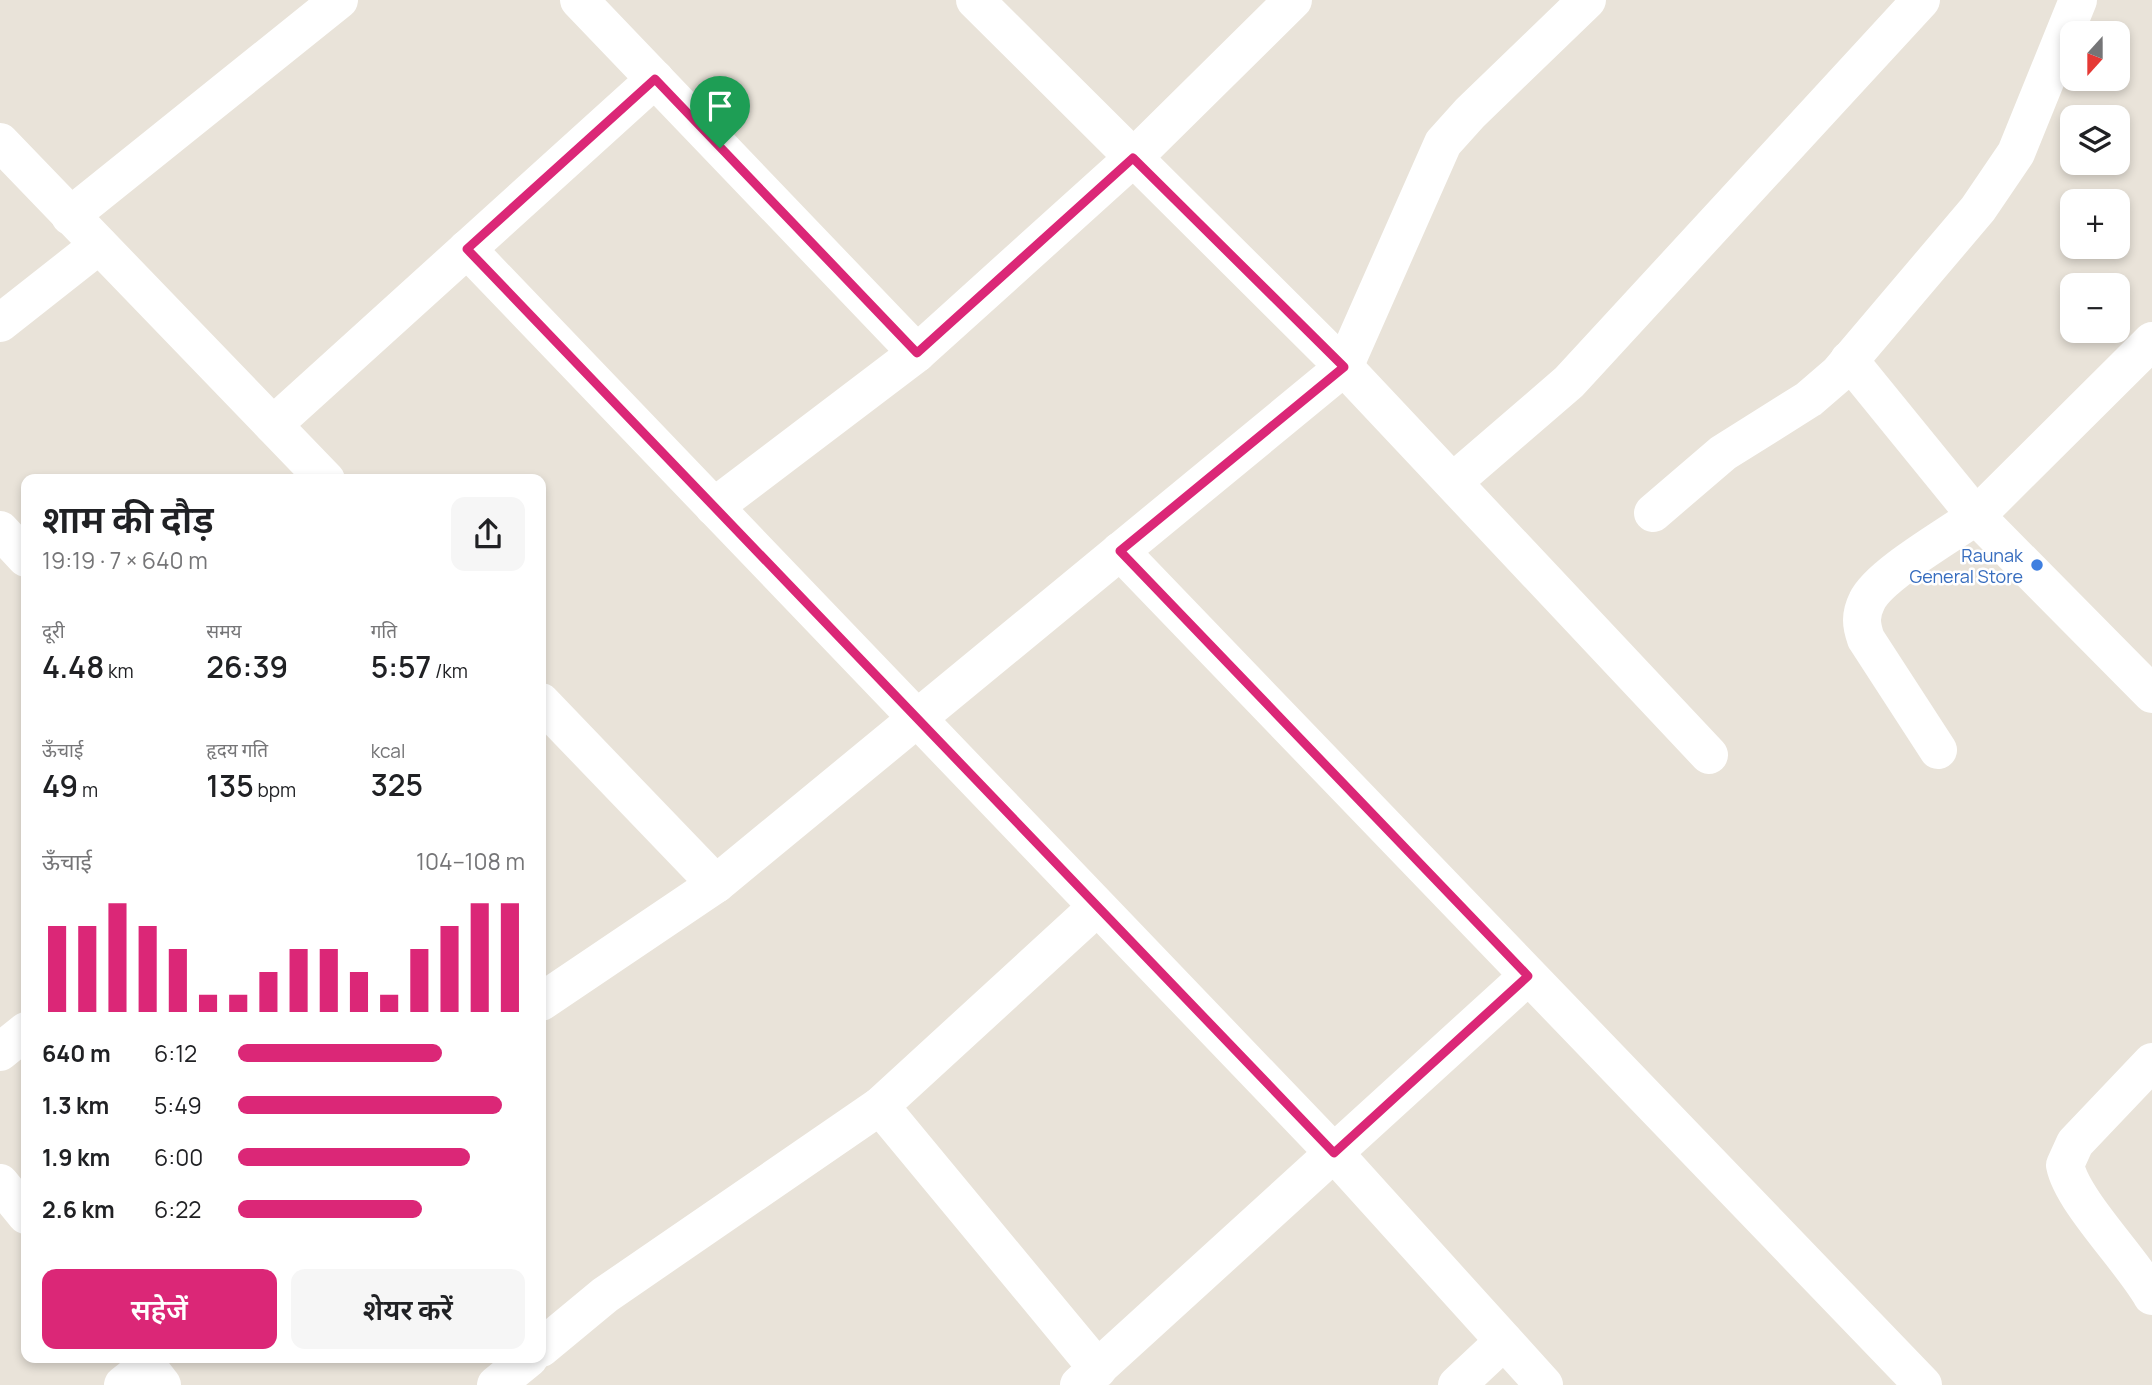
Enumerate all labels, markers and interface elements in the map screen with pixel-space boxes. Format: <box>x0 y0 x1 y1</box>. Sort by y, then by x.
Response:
north arrow <box>2060 21 2130 91</box>
map controls <box>2060 21 2130 343</box>
pin <box>690 76 750 148</box>
icon: arrive <box>701 87 739 125</box>
button: layers <box>2060 105 2130 175</box>
button: + <box>2060 189 2130 259</box>
button: − <box>2060 273 2130 343</box>
text: शाम की दौड़ <box>42 492 214 544</box>
button: share <box>451 497 525 571</box>
place label: Raunak General Store <box>1910 543 2024 588</box>
text: 19:19 · 7 × 640 m <box>42 544 208 576</box>
marker: Raunak General Store <box>2029 557 2045 573</box>
text: दूरी <box>42 618 65 644</box>
text: समय <box>206 618 242 644</box>
text: गति <box>371 618 397 644</box>
text: 4.48 <box>42 646 104 687</box>
text: 26:39 <box>206 646 288 687</box>
text: 5:57 <box>371 646 431 687</box>
text: km <box>104 658 134 684</box>
text: /km <box>431 658 468 684</box>
text: ऊँचाई <box>42 737 83 763</box>
text: हृदय गति <box>206 737 268 763</box>
text: kcal <box>371 738 405 764</box>
text: 325 <box>371 764 423 805</box>
text: 49 <box>42 765 78 806</box>
text: 135 <box>206 765 254 806</box>
text: m <box>78 777 98 803</box>
text: bpm <box>254 777 296 803</box>
text: ऊँचाई <box>42 845 92 877</box>
text: 104–108 m <box>416 845 525 877</box>
text: 640 m <box>42 1037 111 1069</box>
text: 6:12 <box>154 1037 197 1069</box>
text: 1.3 km <box>42 1089 109 1121</box>
text: 5:49 <box>154 1089 202 1121</box>
text: 1.9 km <box>42 1141 110 1173</box>
text: 6:00 <box>154 1141 203 1173</box>
text: 2.6 km <box>42 1193 115 1225</box>
text: 6:22 <box>154 1193 201 1225</box>
button: सहेजें <box>42 1269 277 1349</box>
button: शेयर करें <box>291 1269 525 1349</box>

